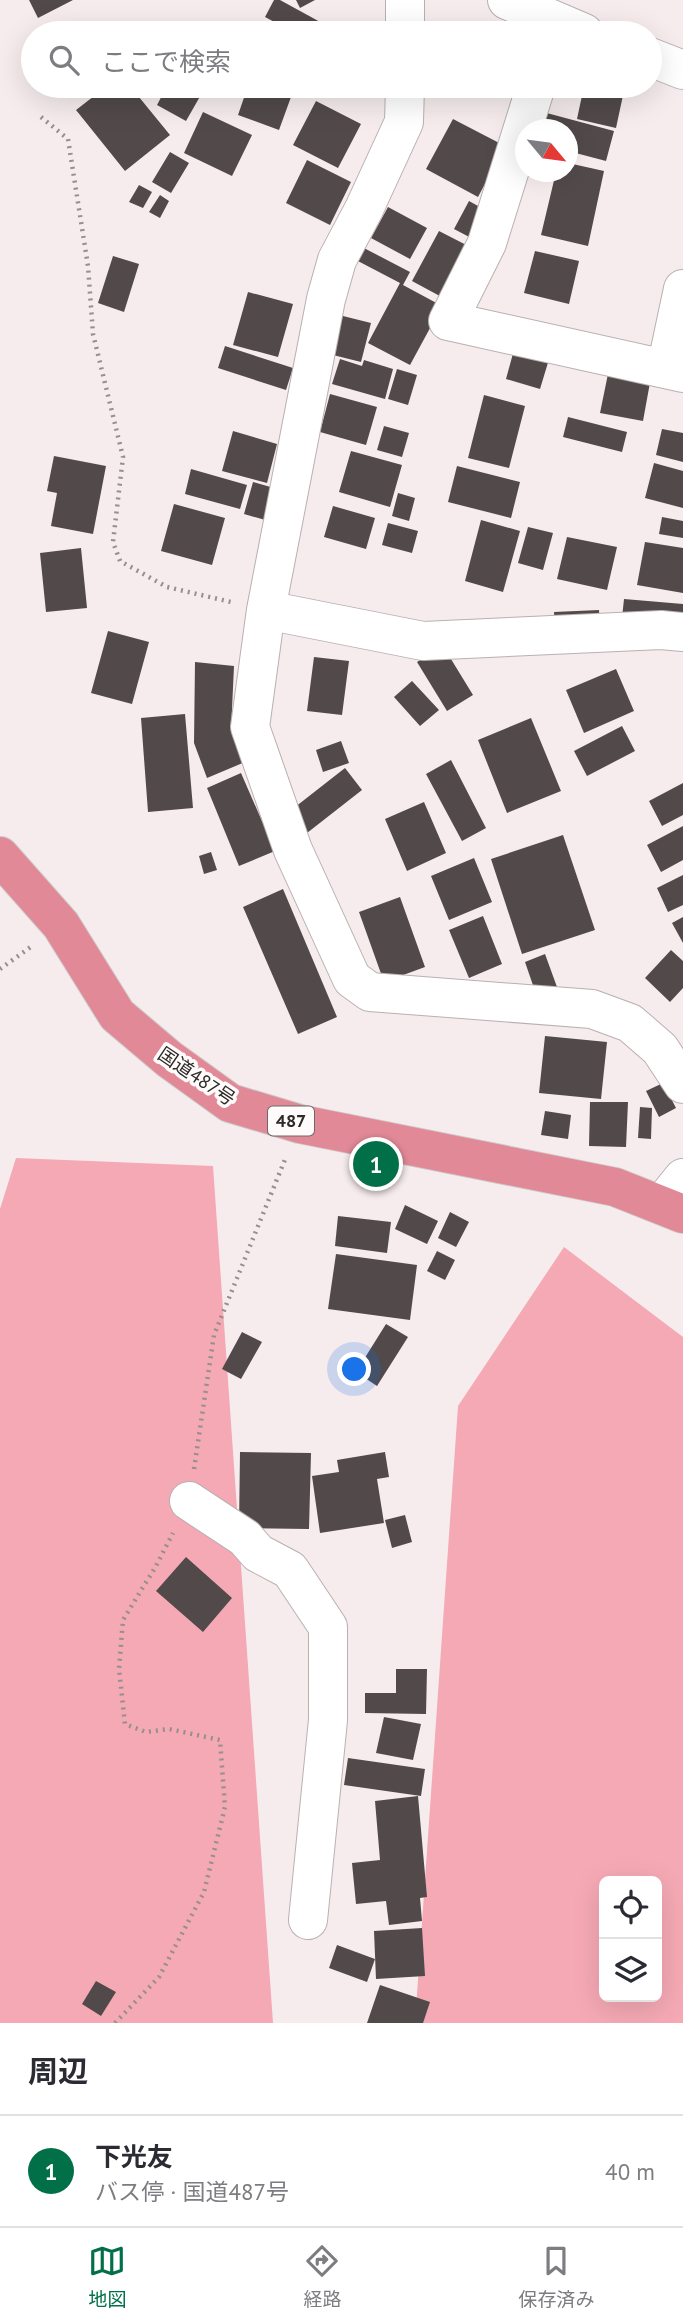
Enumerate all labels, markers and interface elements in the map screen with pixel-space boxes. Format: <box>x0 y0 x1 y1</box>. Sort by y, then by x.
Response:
search box <box>21 21 662 98</box>
icon: search <box>45 41 83 79</box>
text: ここで検索 <box>101 45 231 78</box>
north arrow <box>515 119 578 182</box>
street label: 国道487号 <box>154 1041 240 1111</box>
road number: 487 <box>268 1106 314 1136</box>
pin: 1 <box>353 1138 399 1190</box>
your location <box>337 1352 371 1386</box>
map controls <box>599 1876 662 2002</box>
button: locate <box>599 1876 662 1939</box>
button: layers <box>599 1939 662 2002</box>
text: 周辺 <box>28 2051 88 2090</box>
text: 下光友 <box>95 2140 173 2173</box>
text: 1 <box>44 2157 58 2186</box>
text: 40 m <box>605 2157 655 2186</box>
text: バス停 · 国道487号 <box>95 2177 289 2206</box>
tab: 地図 <box>88 2242 127 2311</box>
tab: 経路 <box>303 2242 342 2311</box>
tab: 保存済み <box>518 2242 595 2311</box>

